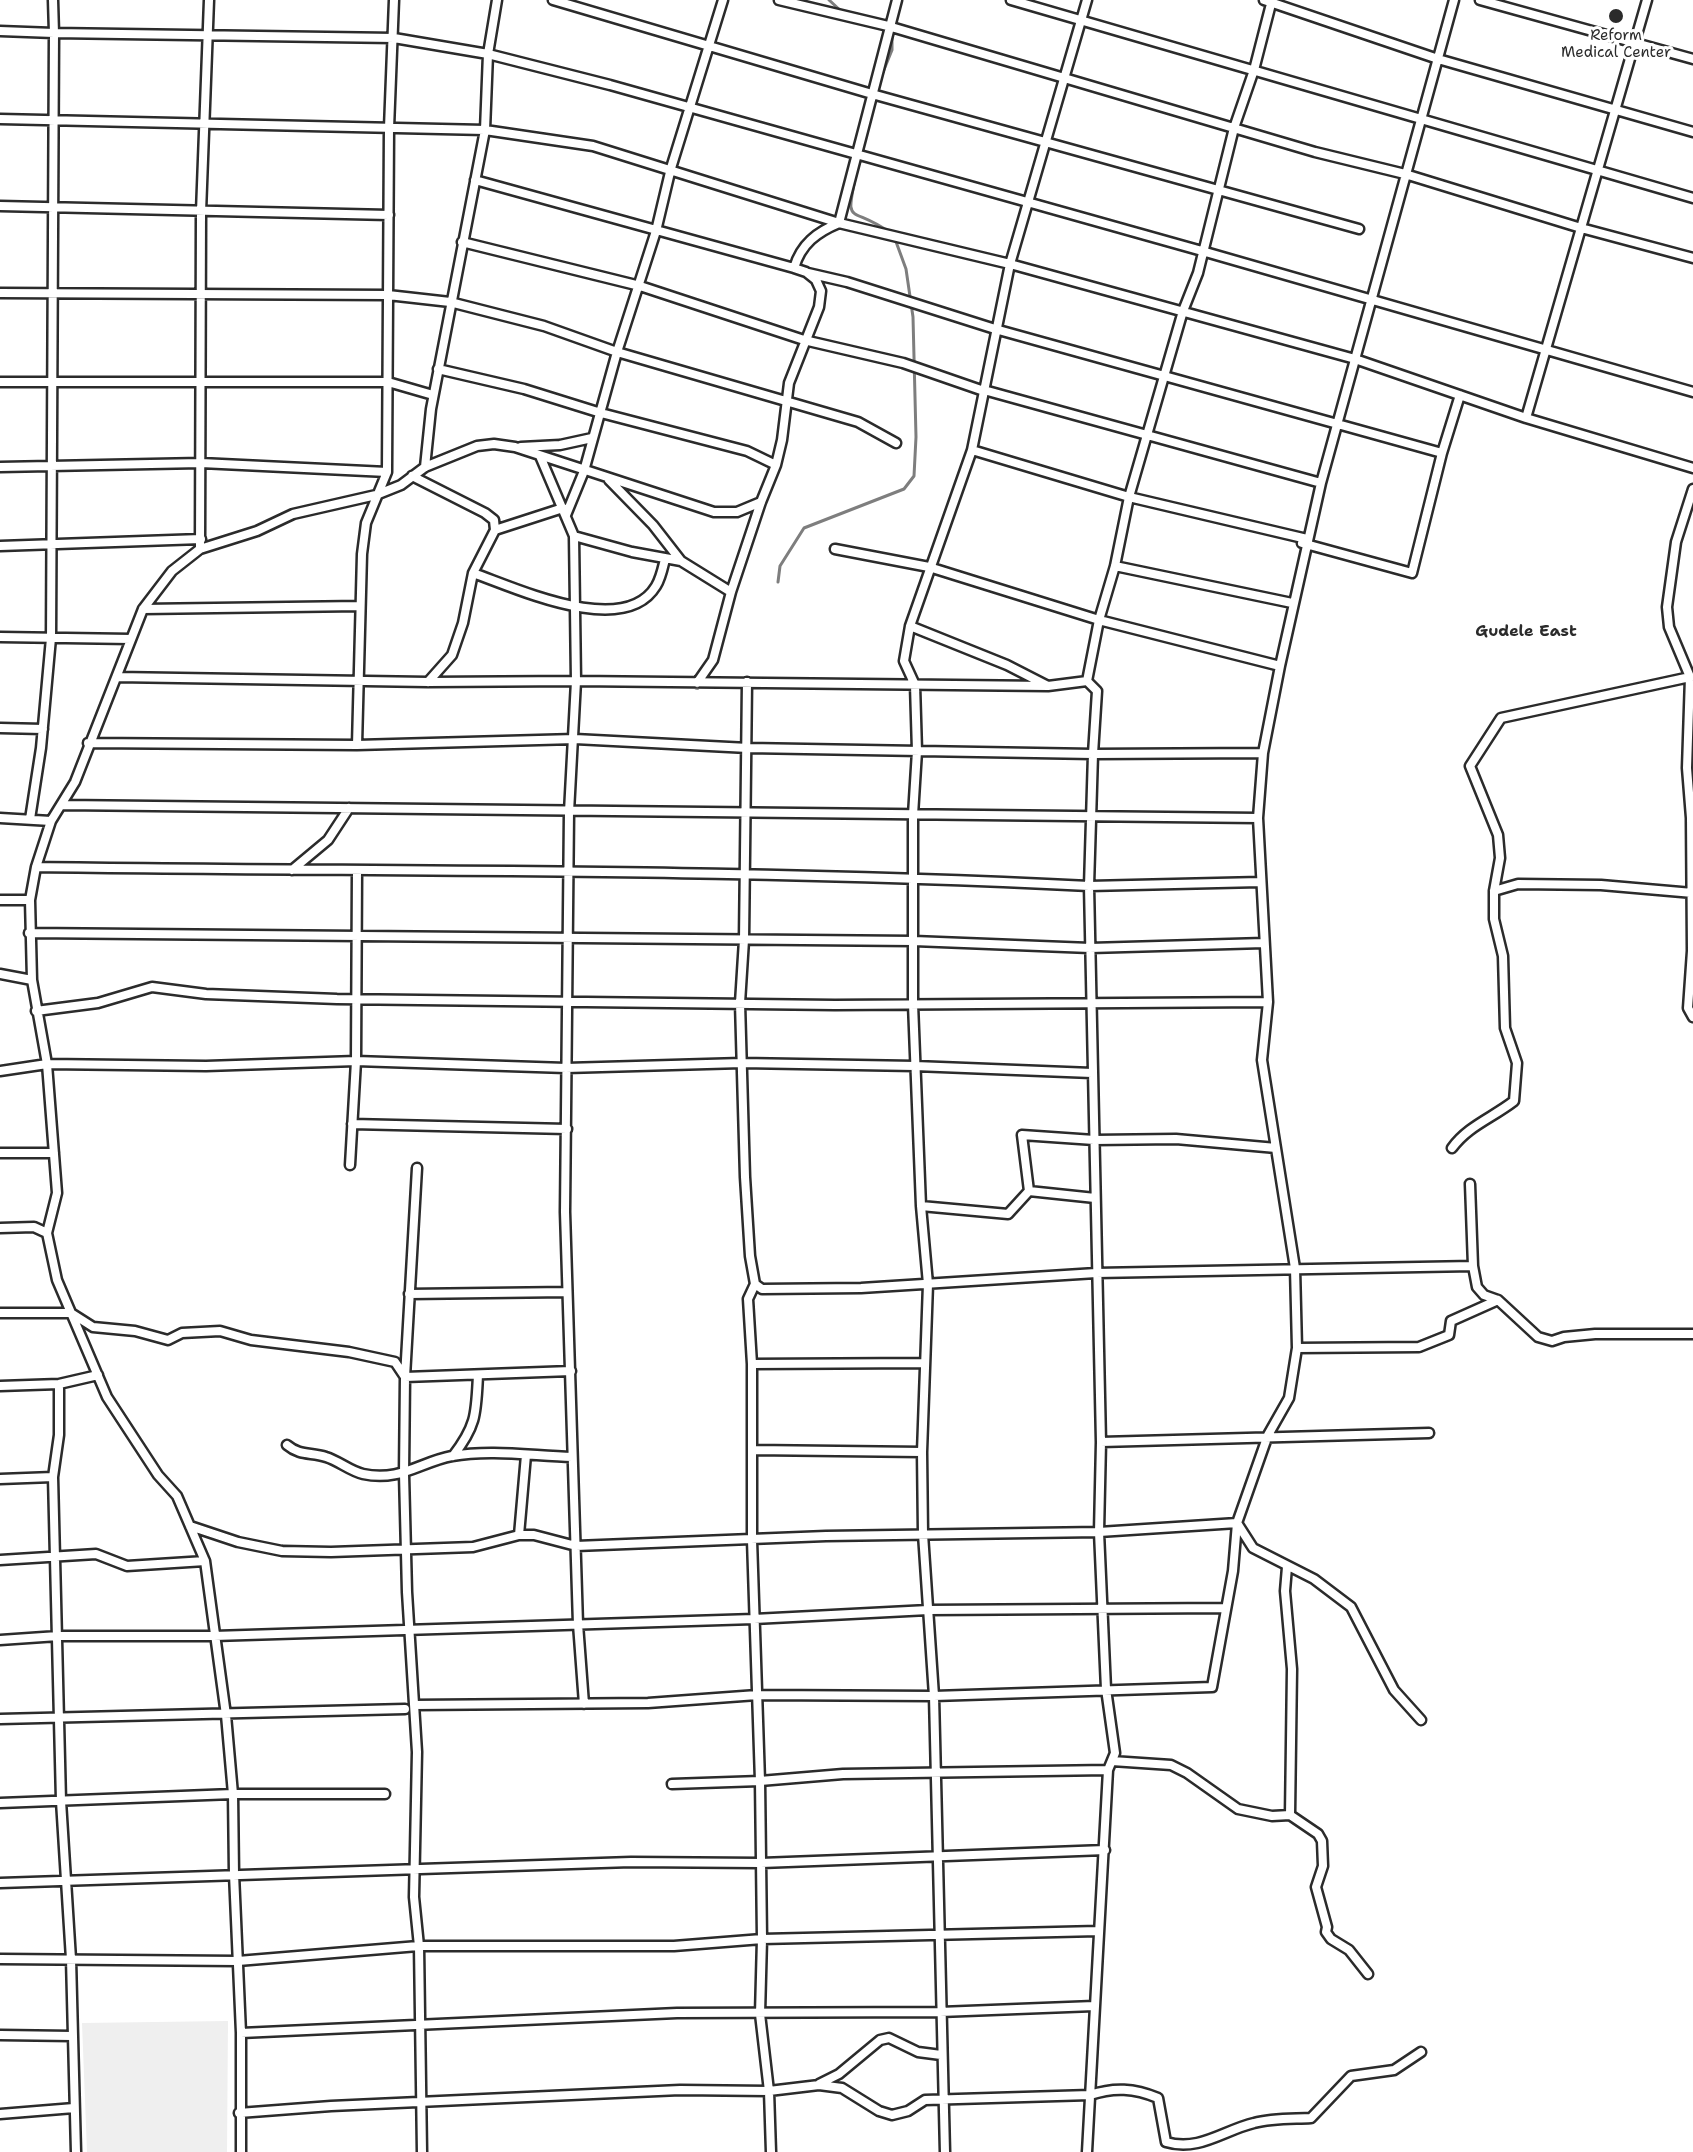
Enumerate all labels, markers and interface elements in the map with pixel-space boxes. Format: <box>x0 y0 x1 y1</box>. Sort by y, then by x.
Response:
marker: Reform Medical Center <box>1607 7 1625 25</box>
place label: Reform Medical Center <box>1561 27 1671 62</box>
district label: Gudele East <box>1475 622 1577 642</box>

